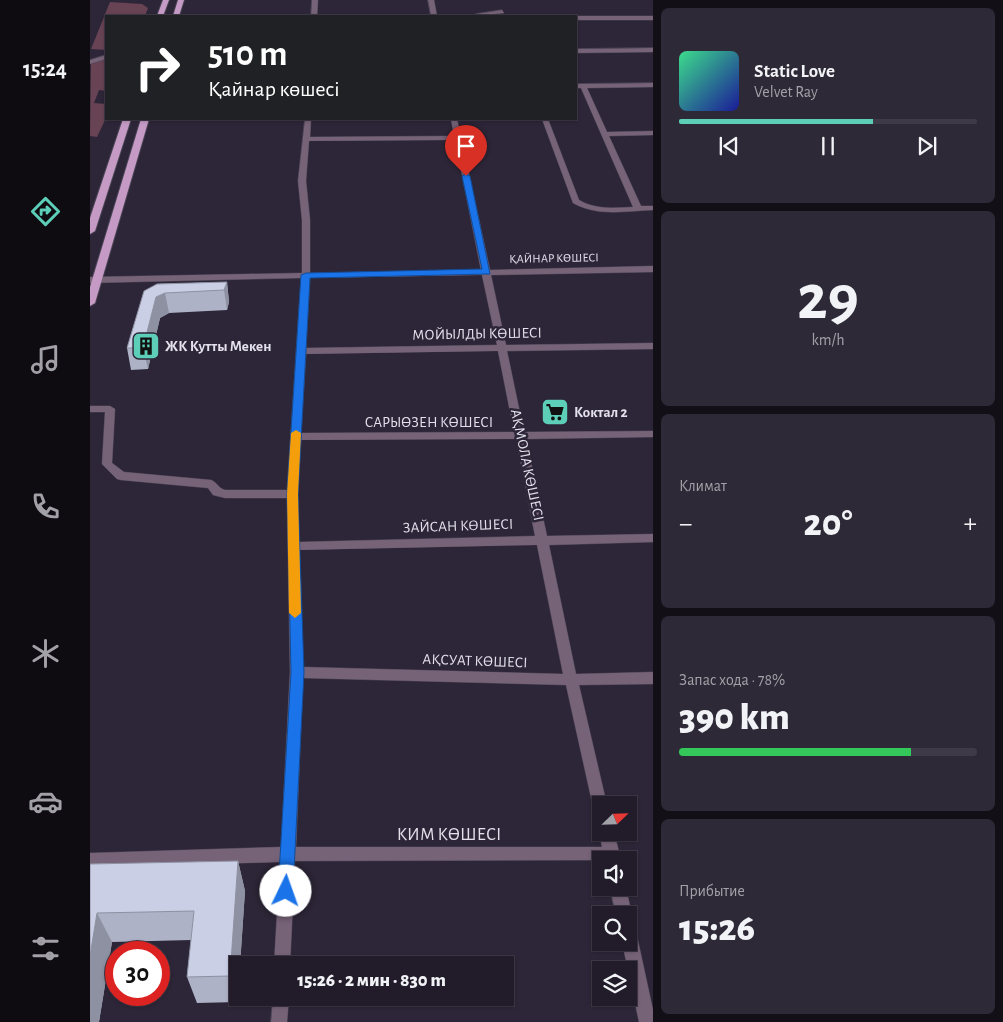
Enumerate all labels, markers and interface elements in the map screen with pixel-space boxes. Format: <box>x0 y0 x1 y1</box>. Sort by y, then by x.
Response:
icon: right <box>125 35 190 100</box>
text: 510 m <box>208 37 288 72</box>
text: 15:24 <box>23 58 67 80</box>
text: Static Love <box>754 62 835 81</box>
text: Қайнар көшесі <box>208 78 340 100</box>
text: Velvet Ray <box>754 84 818 100</box>
pin <box>445 125 487 176</box>
icon: arrive <box>452 132 480 160</box>
icon: previous <box>715 132 743 160</box>
icon: pause <box>814 132 842 160</box>
icon: next <box>913 132 941 160</box>
icon: directions <box>28 194 63 229</box>
street label: ҚАЙНАР КӨШЕСІ <box>509 250 599 265</box>
text: 29 <box>797 266 859 331</box>
street label: МОЙЫЛДЫ КӨШЕСІ <box>412 325 542 343</box>
building icon: ЖК Кутты Мекен <box>131 331 161 361</box>
text: km/h <box>811 332 845 348</box>
place label: ЖК Кутты Мекен <box>165 339 271 354</box>
icon: music <box>28 342 63 377</box>
supermarket icon: Коктал 2 <box>540 397 570 427</box>
place label: Коктал 2 <box>574 405 627 420</box>
street label: АҚМОЛА КӨШЕСІ <box>508 408 546 522</box>
street label: САРЫӨЗЕН КӨШЕСІ <box>365 415 493 430</box>
text: Климат <box>679 478 727 494</box>
icon: phone <box>28 489 63 524</box>
text: 20° <box>804 505 852 543</box>
text: − <box>679 510 692 538</box>
text: + <box>964 510 977 538</box>
street label: ЗАЙСАН КӨШЕСІ <box>403 517 513 535</box>
icon: climate <box>28 636 63 671</box>
street label: АҚСУАТ КӨШЕСІ <box>422 652 528 670</box>
text: Запас хода · 78% <box>679 672 785 688</box>
text: 390 km <box>679 699 790 737</box>
icon: car <box>28 784 63 819</box>
north arrow <box>592 796 638 841</box>
map controls <box>592 796 637 1006</box>
street label: КИМ КӨШЕСІ <box>397 826 501 844</box>
button: sound <box>592 851 637 896</box>
position arrow <box>259 864 311 916</box>
text: Прибытие <box>679 883 745 899</box>
button: search <box>592 906 637 951</box>
text: 15:26 <box>679 910 755 948</box>
icon: filters <box>28 931 63 966</box>
speed limit sign: 30 <box>105 941 170 1006</box>
button: layers <box>592 961 637 1006</box>
text: 15:26 · 2 мин · 830 m <box>297 971 446 990</box>

